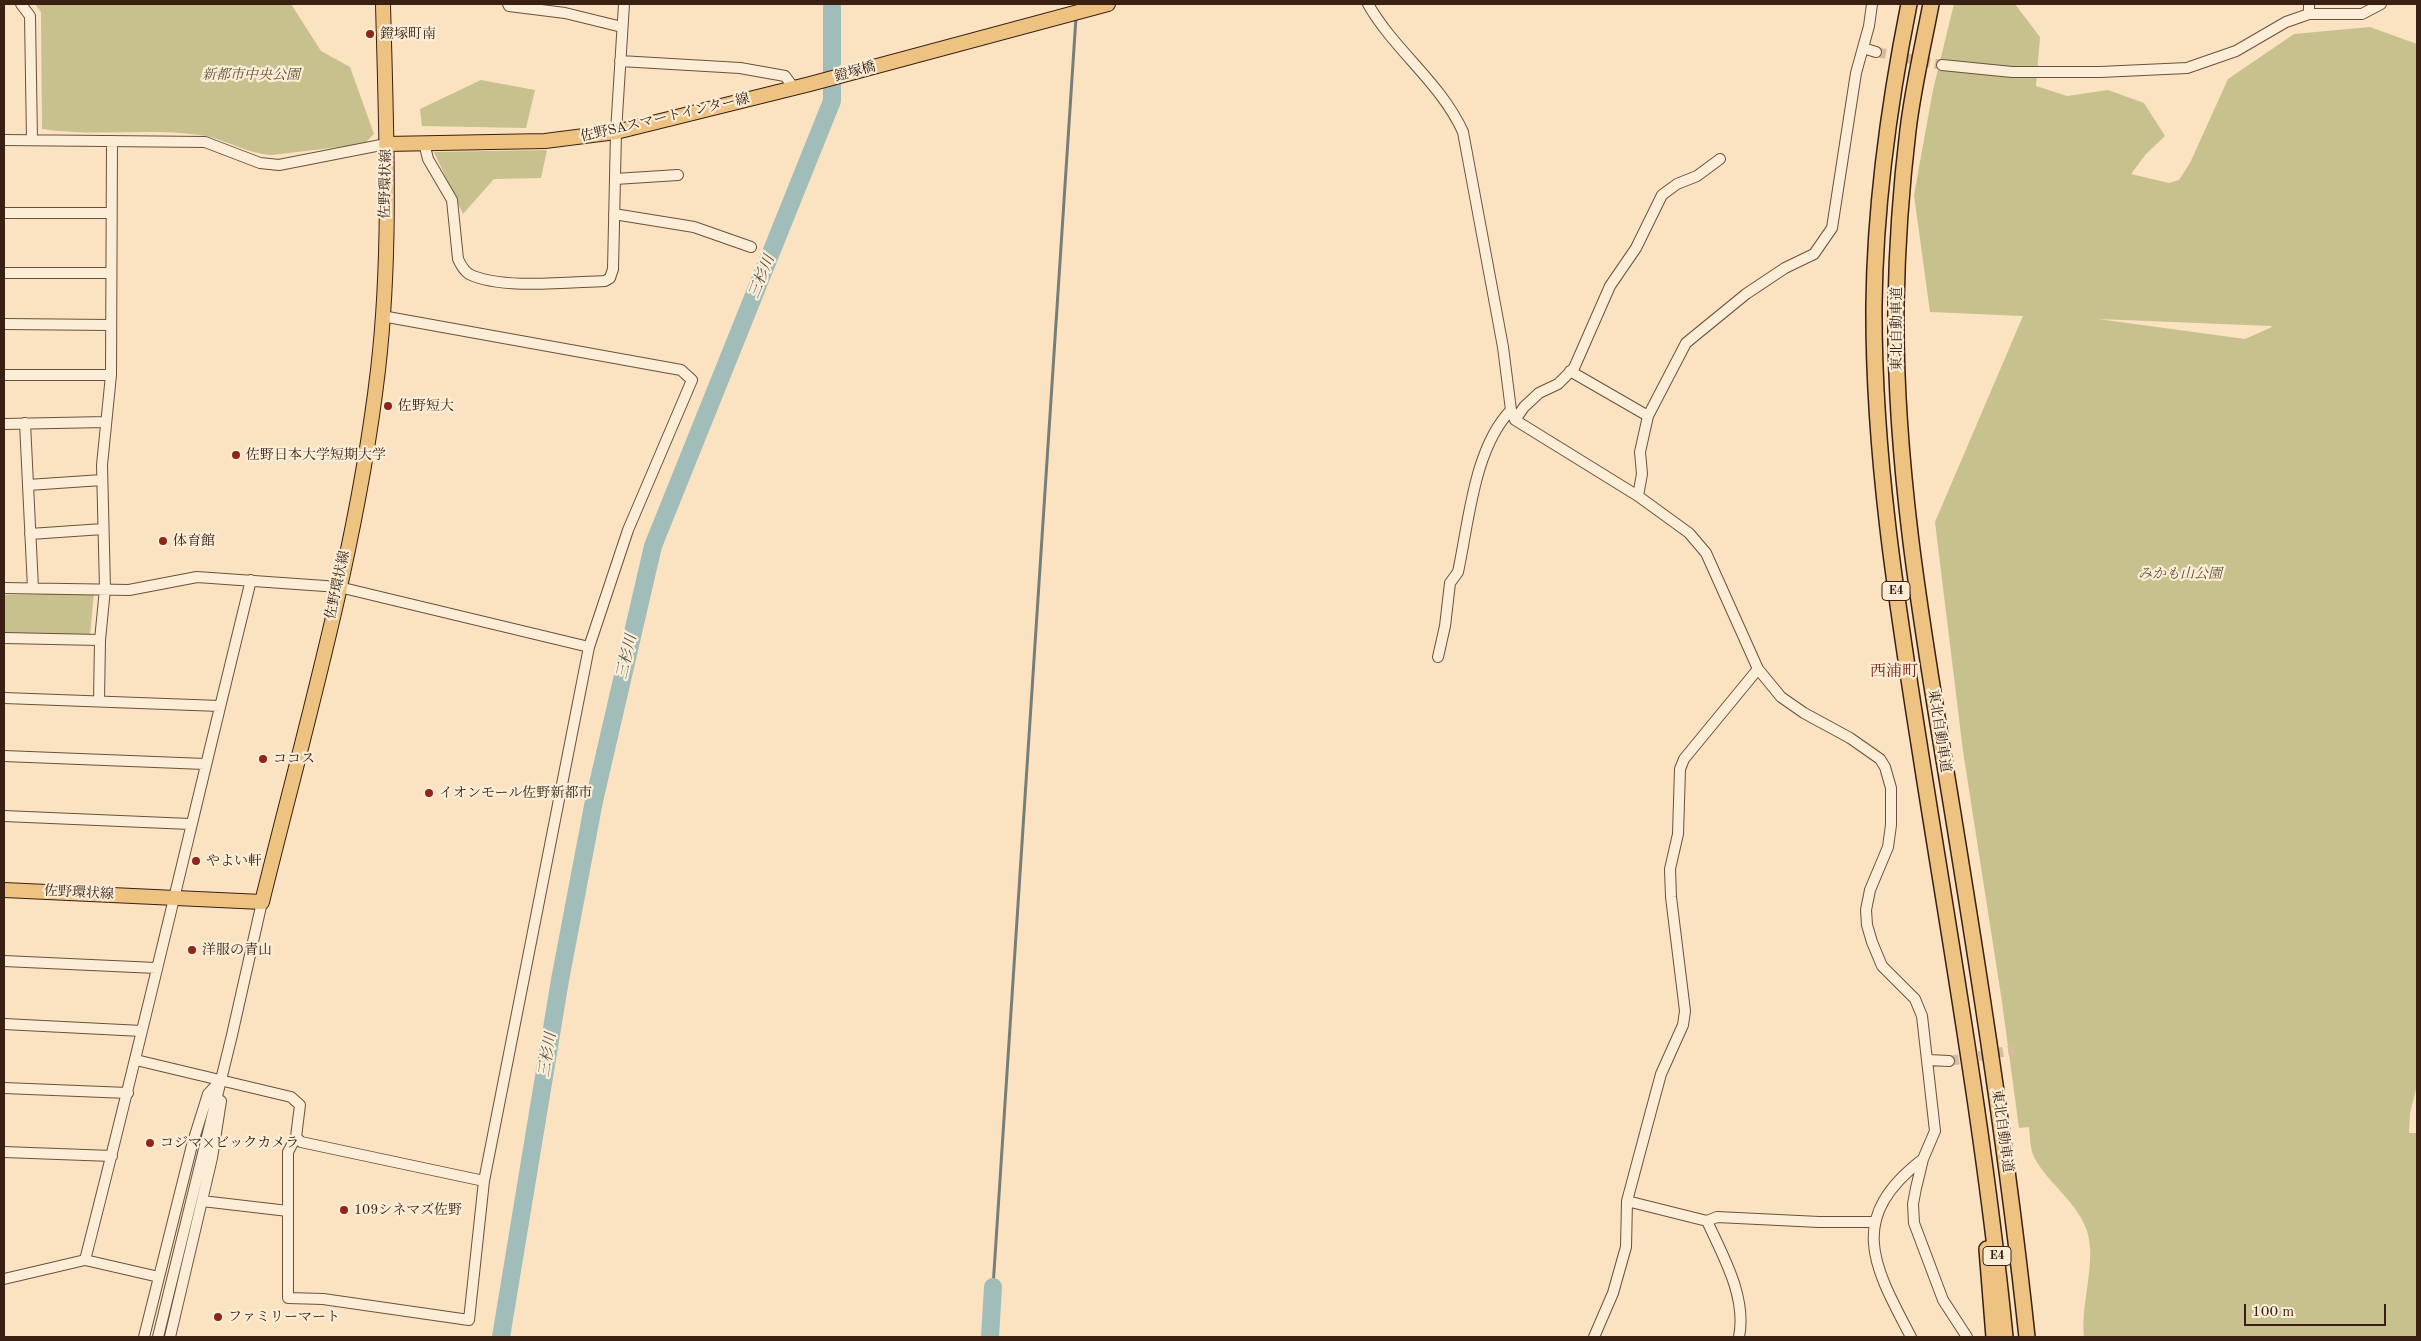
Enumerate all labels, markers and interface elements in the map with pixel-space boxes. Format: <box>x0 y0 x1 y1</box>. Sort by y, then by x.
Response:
place label: 鐙塚町南 <box>380 26 436 42</box>
marker: 鐙塚町南 <box>364 28 376 40</box>
street label: 鐙塚橋 <box>833 58 877 86</box>
park label: 新都市中央公園 <box>202 67 300 83</box>
street label: 佐野SAスマートインター線 <box>579 90 751 146</box>
street label: 佐野環状線 <box>377 149 395 219</box>
water label: 三杉川 <box>745 253 779 301</box>
street label: 東北自動車道 <box>1889 287 1905 371</box>
place label: 佐野短大 <box>398 398 454 414</box>
marker: 佐野短大 <box>382 400 394 412</box>
place label: 佐野日本大学短期大学 <box>246 447 386 463</box>
marker: 佐野日本大学短期大学 <box>230 449 242 461</box>
place label: 体育館 <box>173 533 215 549</box>
marker: 体育館 <box>157 535 169 547</box>
street label: 佐野環状線 <box>323 549 353 621</box>
park label: みかも山公園 <box>2138 566 2222 582</box>
road number: E4 <box>1882 582 1910 600</box>
water label: 三杉川 <box>613 633 641 681</box>
district label: 西浦町 <box>1870 662 1918 682</box>
street label: 東北自動車道 <box>1924 688 1954 774</box>
place label: ココス <box>273 751 315 767</box>
marker: ココス <box>257 753 269 765</box>
place label: イオンモール佐野新都市 <box>439 785 592 801</box>
marker: イオンモール佐野新都市 <box>423 787 435 799</box>
place label: やよい軒 <box>206 853 262 869</box>
marker: やよい軒 <box>190 855 202 867</box>
street label: 佐野環状線 <box>44 883 114 903</box>
place label: 洋服の青山 <box>202 942 272 958</box>
marker: 洋服の青山 <box>186 944 198 956</box>
water label: 三杉川 <box>536 1031 560 1079</box>
street label: 東北自動車道 <box>1988 1088 2016 1174</box>
place label: コジマ×ビックカメラ <box>160 1135 299 1151</box>
marker: コジマ×ビックカメラ <box>144 1137 156 1149</box>
place label: 109シネマズ佐野 <box>354 1202 462 1218</box>
marker: 109シネマズ佐野 <box>338 1204 350 1216</box>
road number: E4 <box>1983 1246 2011 1266</box>
scale bar <box>2246 1294 2388 1326</box>
text: 100 m <box>2252 1305 2294 1320</box>
place label: ファミリーマート <box>228 1309 340 1325</box>
marker: ファミリーマート <box>212 1311 224 1323</box>

